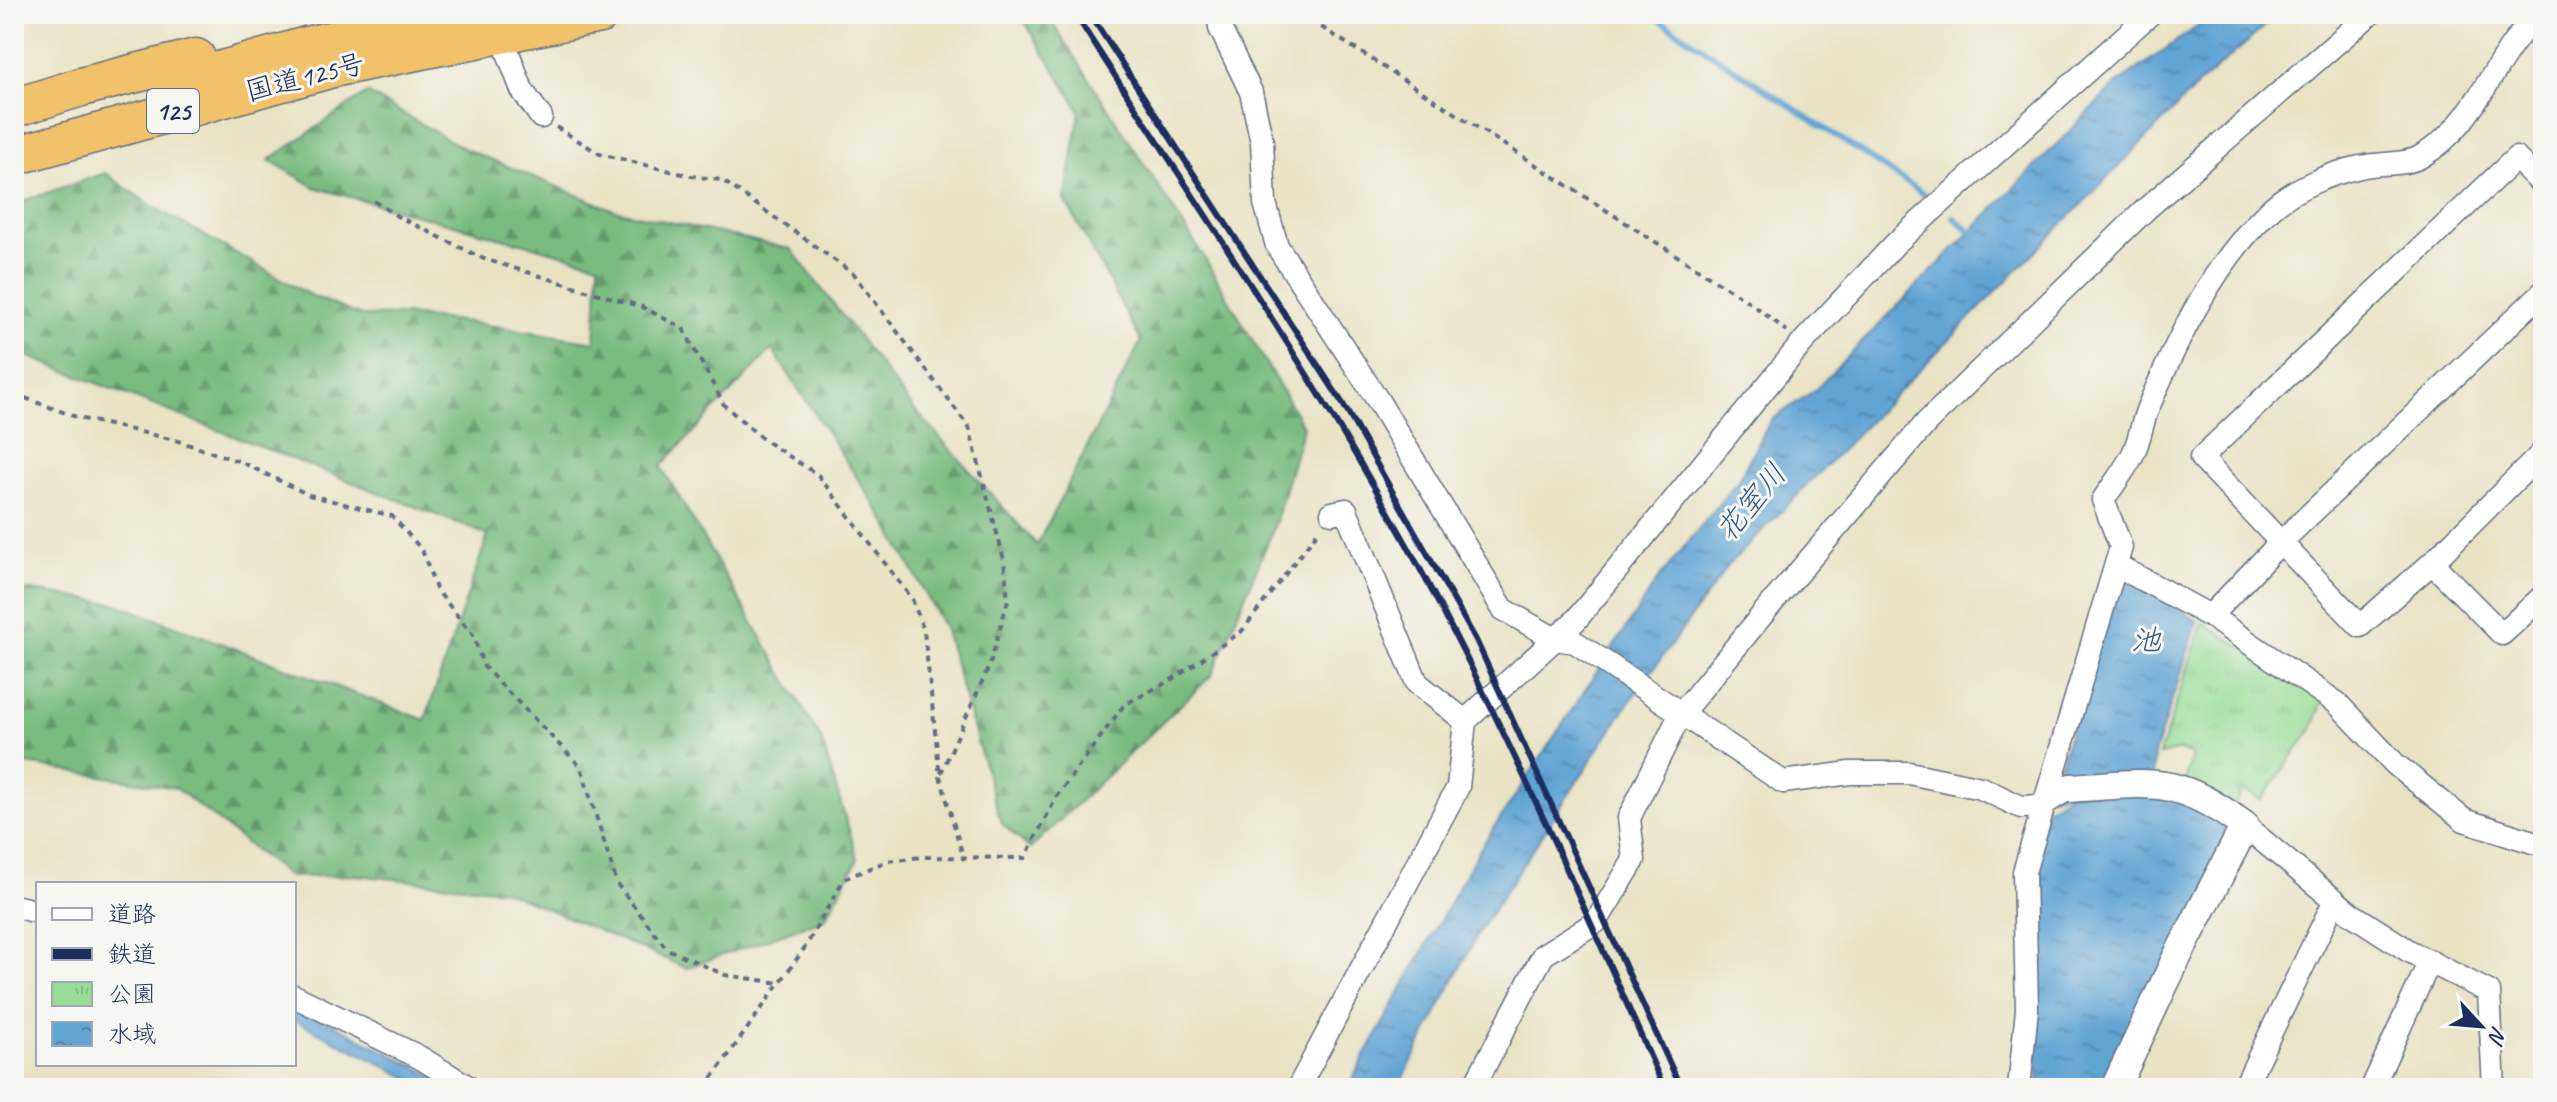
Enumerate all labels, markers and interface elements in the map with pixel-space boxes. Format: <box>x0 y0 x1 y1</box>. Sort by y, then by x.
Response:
street label: 国道125号 <box>242 45 368 109</box>
road number: 125 <box>147 89 199 133</box>
water label: 花室川 <box>1708 455 1794 549</box>
water label: 池 <box>2131 621 2162 659</box>
legend <box>36 882 296 1066</box>
text: 道路 <box>108 899 156 929</box>
text: 鉄道 <box>108 939 156 969</box>
text: 公園 <box>108 979 156 1009</box>
north arrow <box>2441 986 2521 1066</box>
text: 水域 <box>108 1019 156 1049</box>
text: N <box>2481 1022 2514 1050</box>

